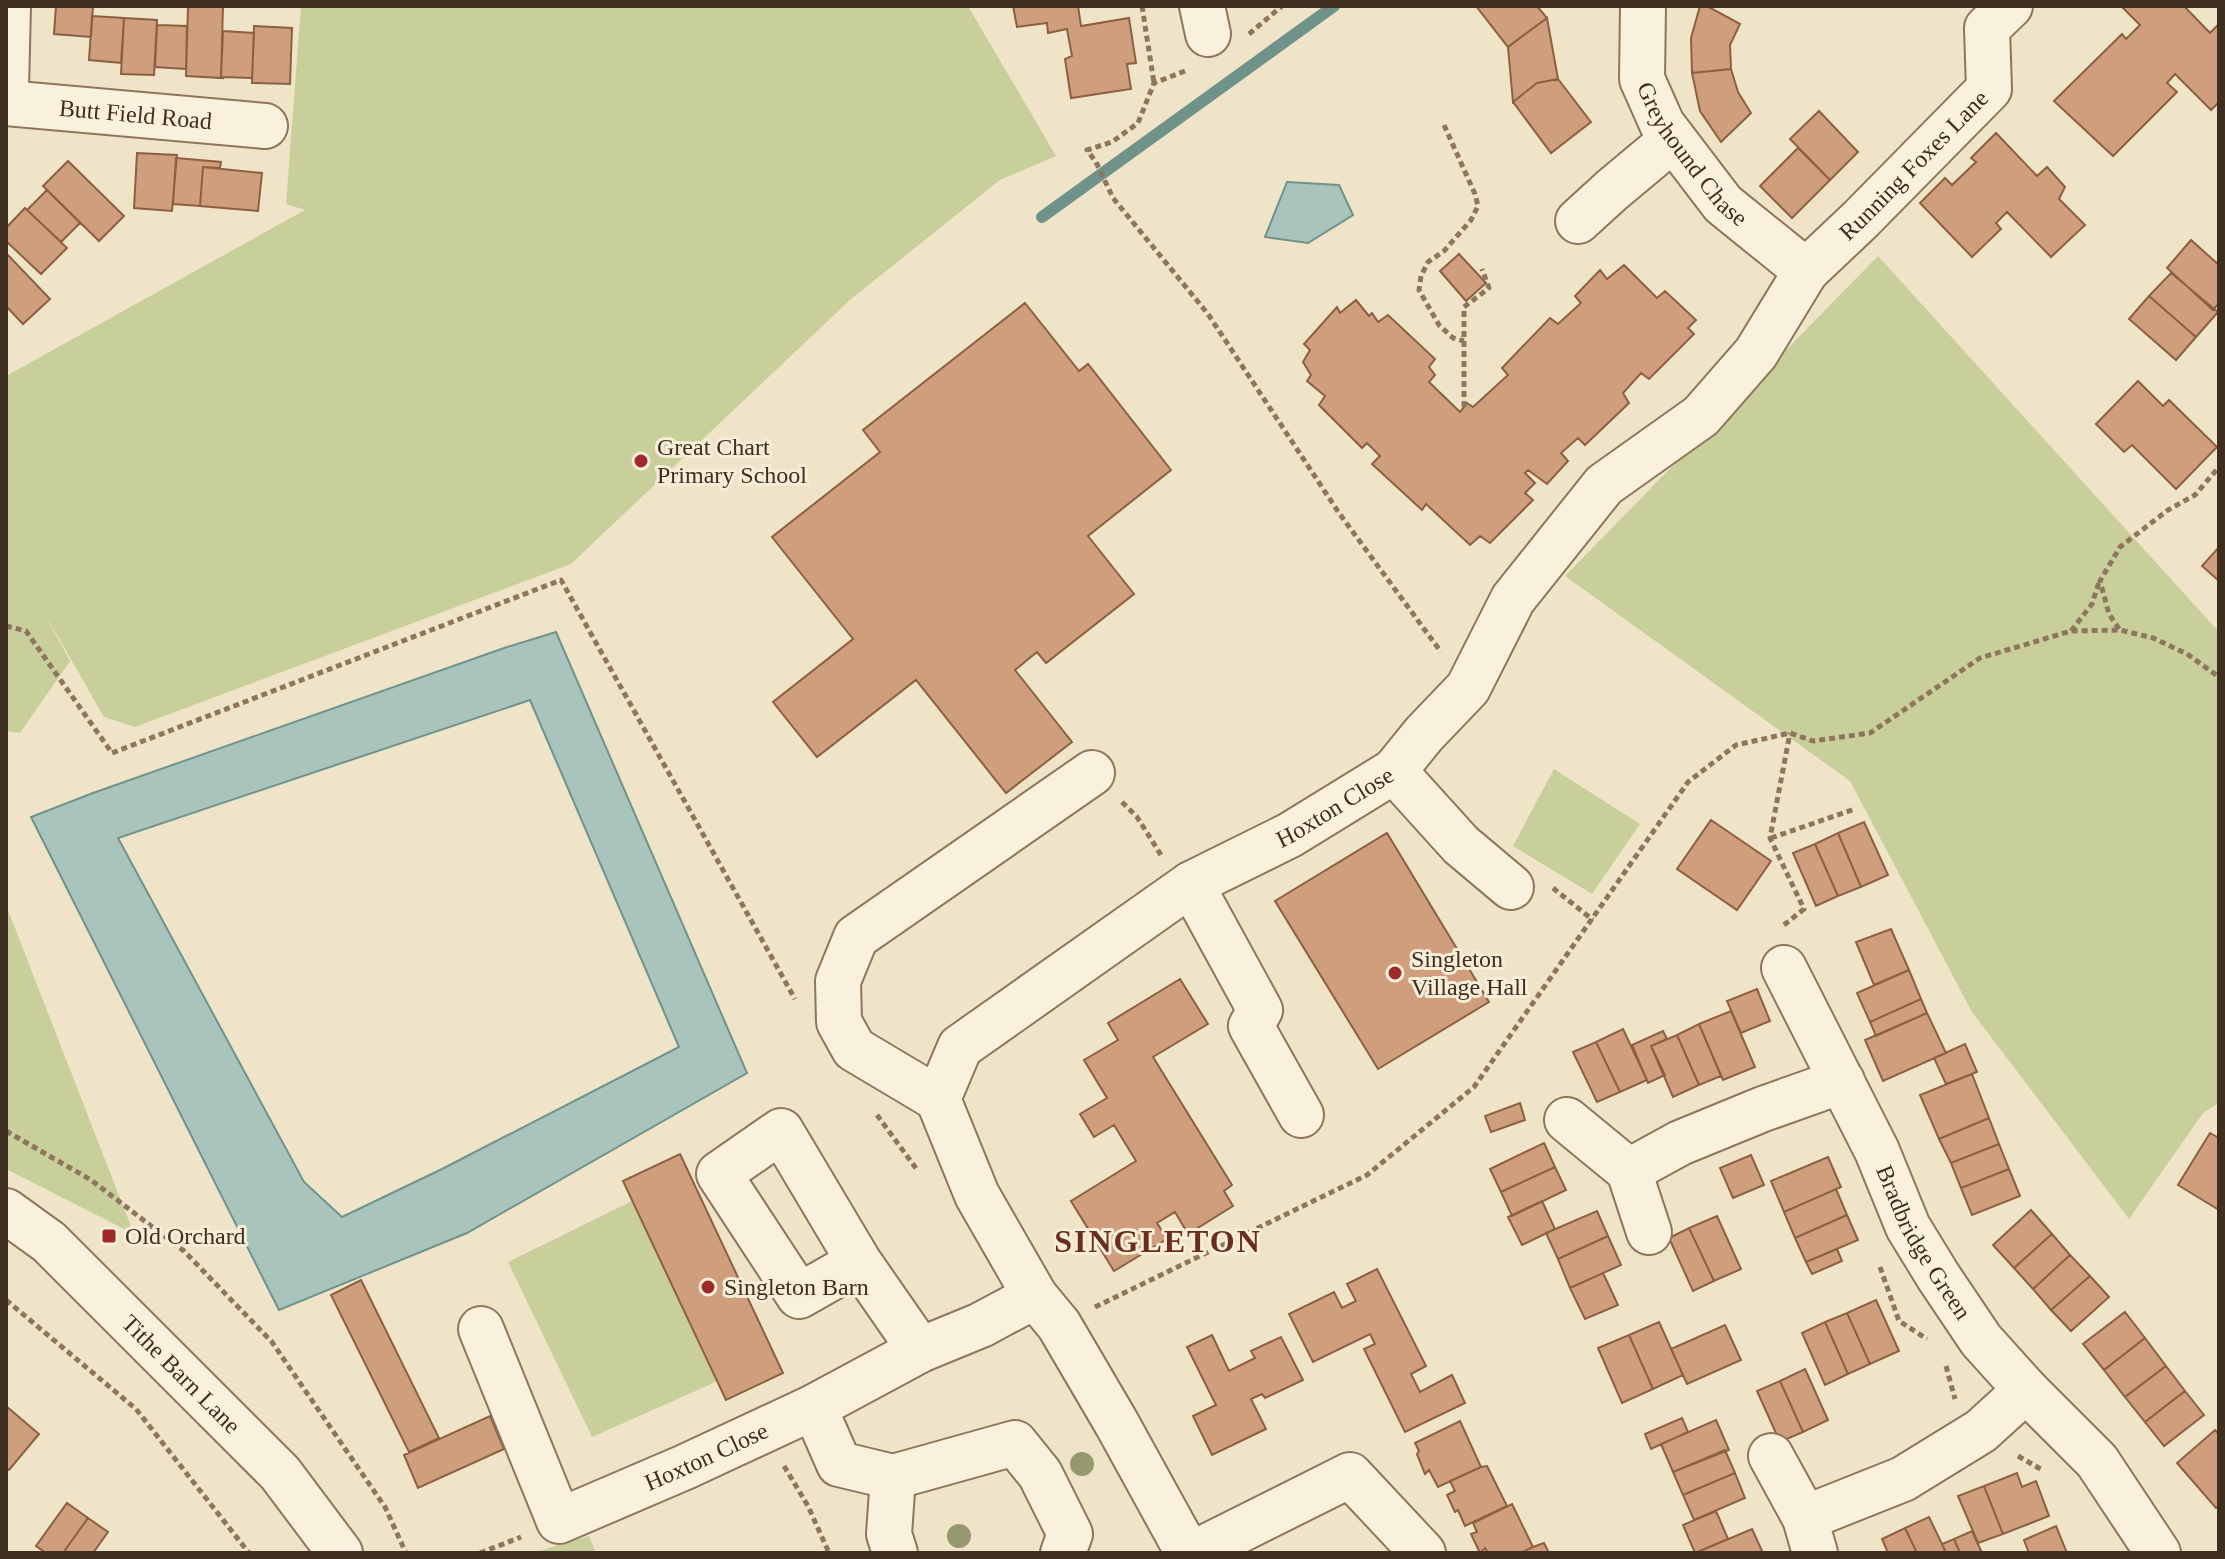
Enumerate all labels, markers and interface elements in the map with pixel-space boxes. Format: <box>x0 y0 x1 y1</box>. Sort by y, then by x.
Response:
street label: Greyhound Chase <box>1632 78 1753 231</box>
street label: Running Foxes Lane <box>1834 85 1993 245</box>
street label: Butt Field Road <box>58 95 213 134</box>
place label: Great Chart Primary School <box>657 434 807 488</box>
marker: Great Chart Primary School <box>632 452 650 470</box>
street label: Hoxton Close <box>1272 762 1398 853</box>
place label: Singleton Village Hall <box>1411 946 1528 1000</box>
marker: Singleton Village Hall <box>1386 964 1404 982</box>
street label: Bradbridge Green <box>1871 1161 1976 1324</box>
place label: Old Orchard <box>125 1223 246 1249</box>
district label: SINGLETON <box>1054 1223 1262 1259</box>
marker: Old Orchard <box>100 1227 118 1245</box>
place label: Singleton Barn <box>724 1274 869 1300</box>
marker: Singleton Barn <box>699 1278 717 1296</box>
street label: Tithe Barn Lane <box>117 1310 246 1439</box>
street label: Hoxton Close <box>641 1417 772 1496</box>

